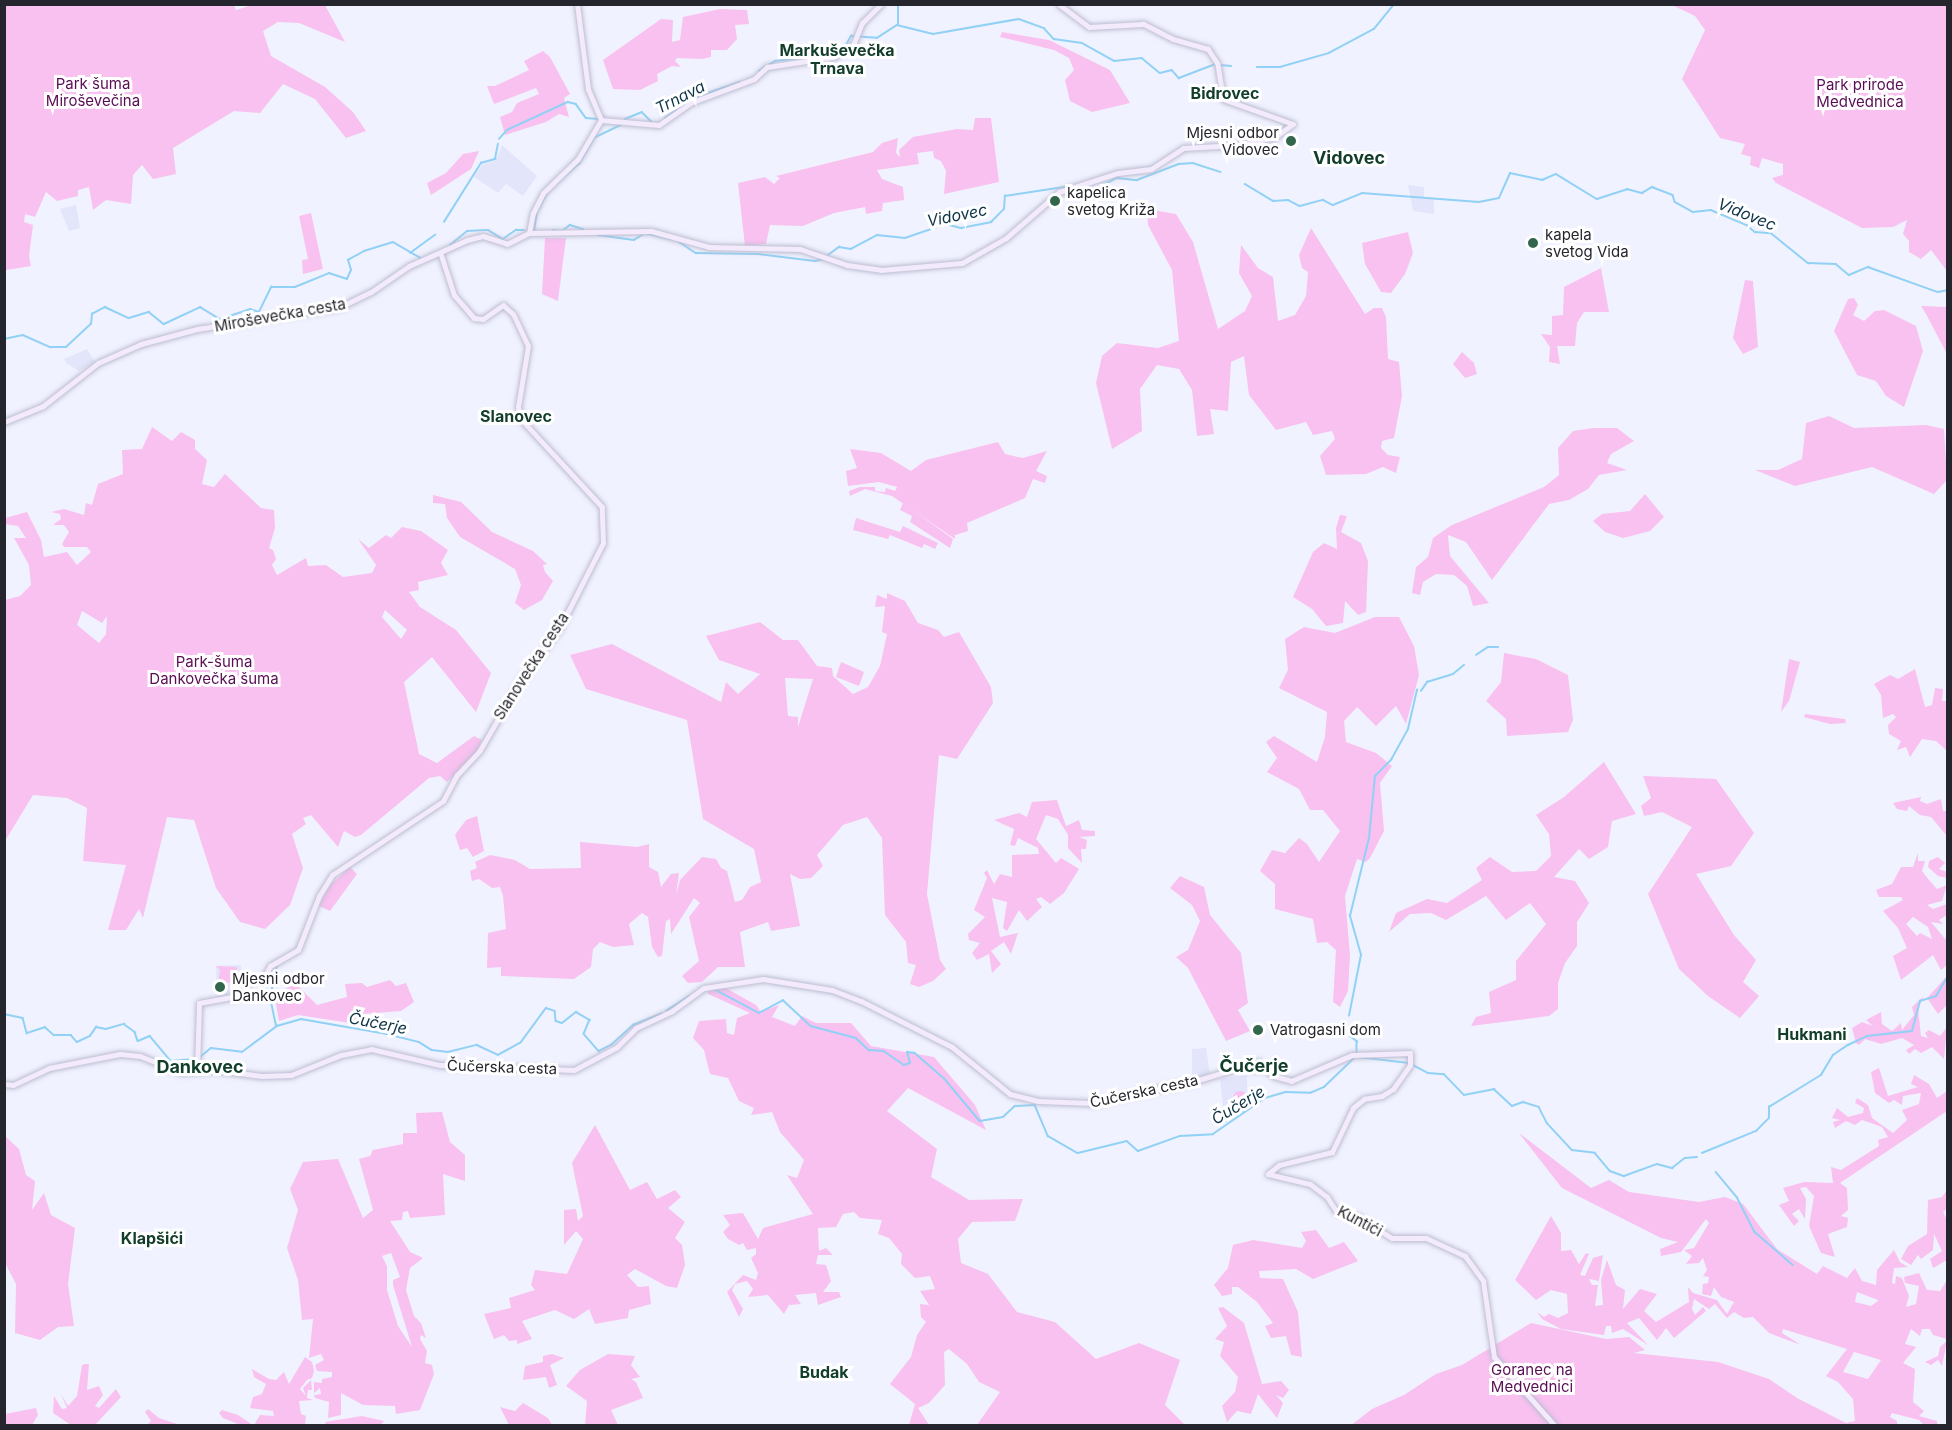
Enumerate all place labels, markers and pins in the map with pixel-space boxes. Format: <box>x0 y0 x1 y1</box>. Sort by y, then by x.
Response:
place label: Mjesni odbor Vidovec <box>1186 123 1279 158</box>
marker: Mjesni odbor Vidovec <box>1284 134 1298 148</box>
place label: kapelica svetog Križa <box>1067 183 1155 218</box>
marker: kapelica svetog Križa <box>1048 194 1062 208</box>
place label: kapela svetog Vida <box>1545 225 1629 260</box>
marker: kapela svetog Vida <box>1526 236 1540 250</box>
place label: Mjesni odbor Dankovec <box>232 969 325 1004</box>
marker: Mjesni odbor Dankovec <box>213 980 227 994</box>
place label: Vatrogasni dom <box>1270 1021 1381 1039</box>
marker: Vatrogasni dom <box>1251 1023 1265 1037</box>

